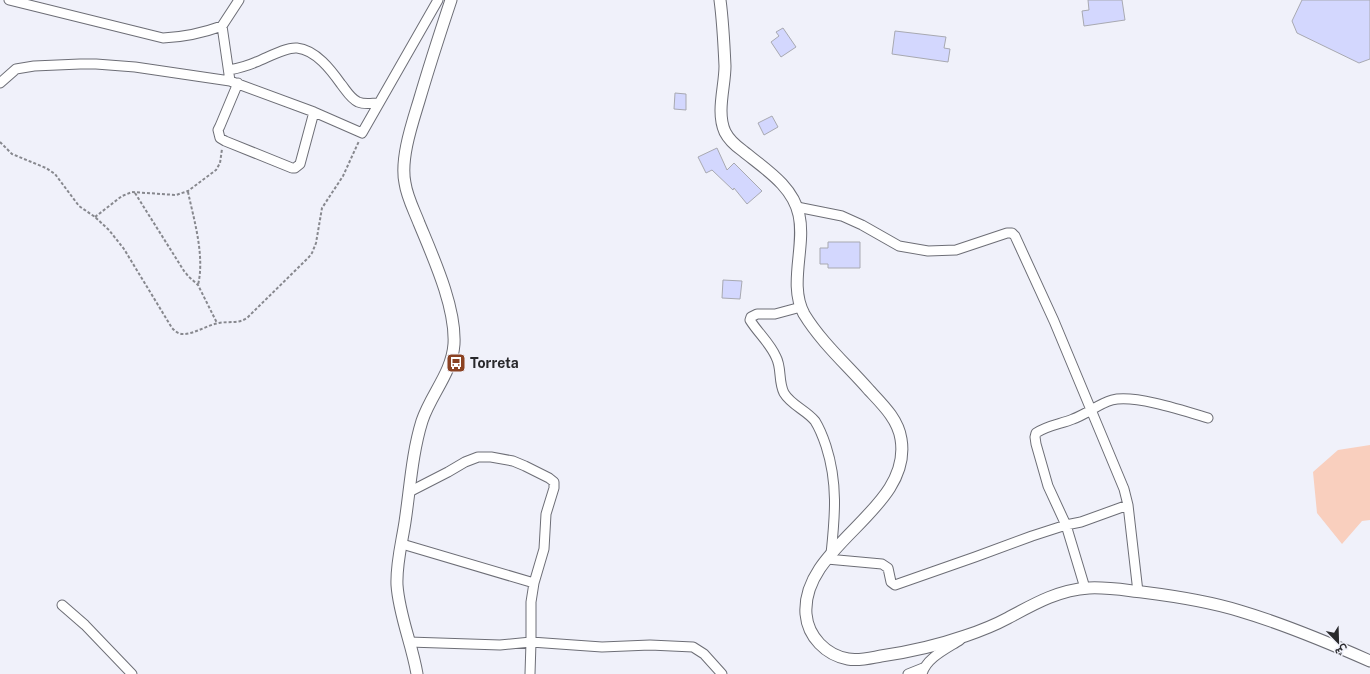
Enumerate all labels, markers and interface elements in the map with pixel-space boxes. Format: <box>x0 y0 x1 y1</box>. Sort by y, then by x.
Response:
bus stop icon: Torreta <box>445 352 467 374</box>
place label: Torreta <box>470 355 519 371</box>
north arrow <box>1318 622 1358 662</box>
text: ش <box>1333 642 1350 659</box>

